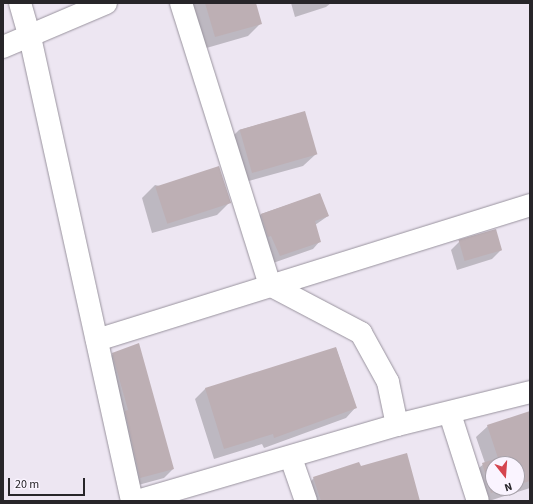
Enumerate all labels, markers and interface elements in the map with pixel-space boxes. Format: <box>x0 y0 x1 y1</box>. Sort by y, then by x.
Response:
north arrow <box>485 456 525 496</box>
scale bar <box>10 470 87 496</box>
text: 20 m <box>15 476 39 493</box>
text: N <box>503 479 514 495</box>

